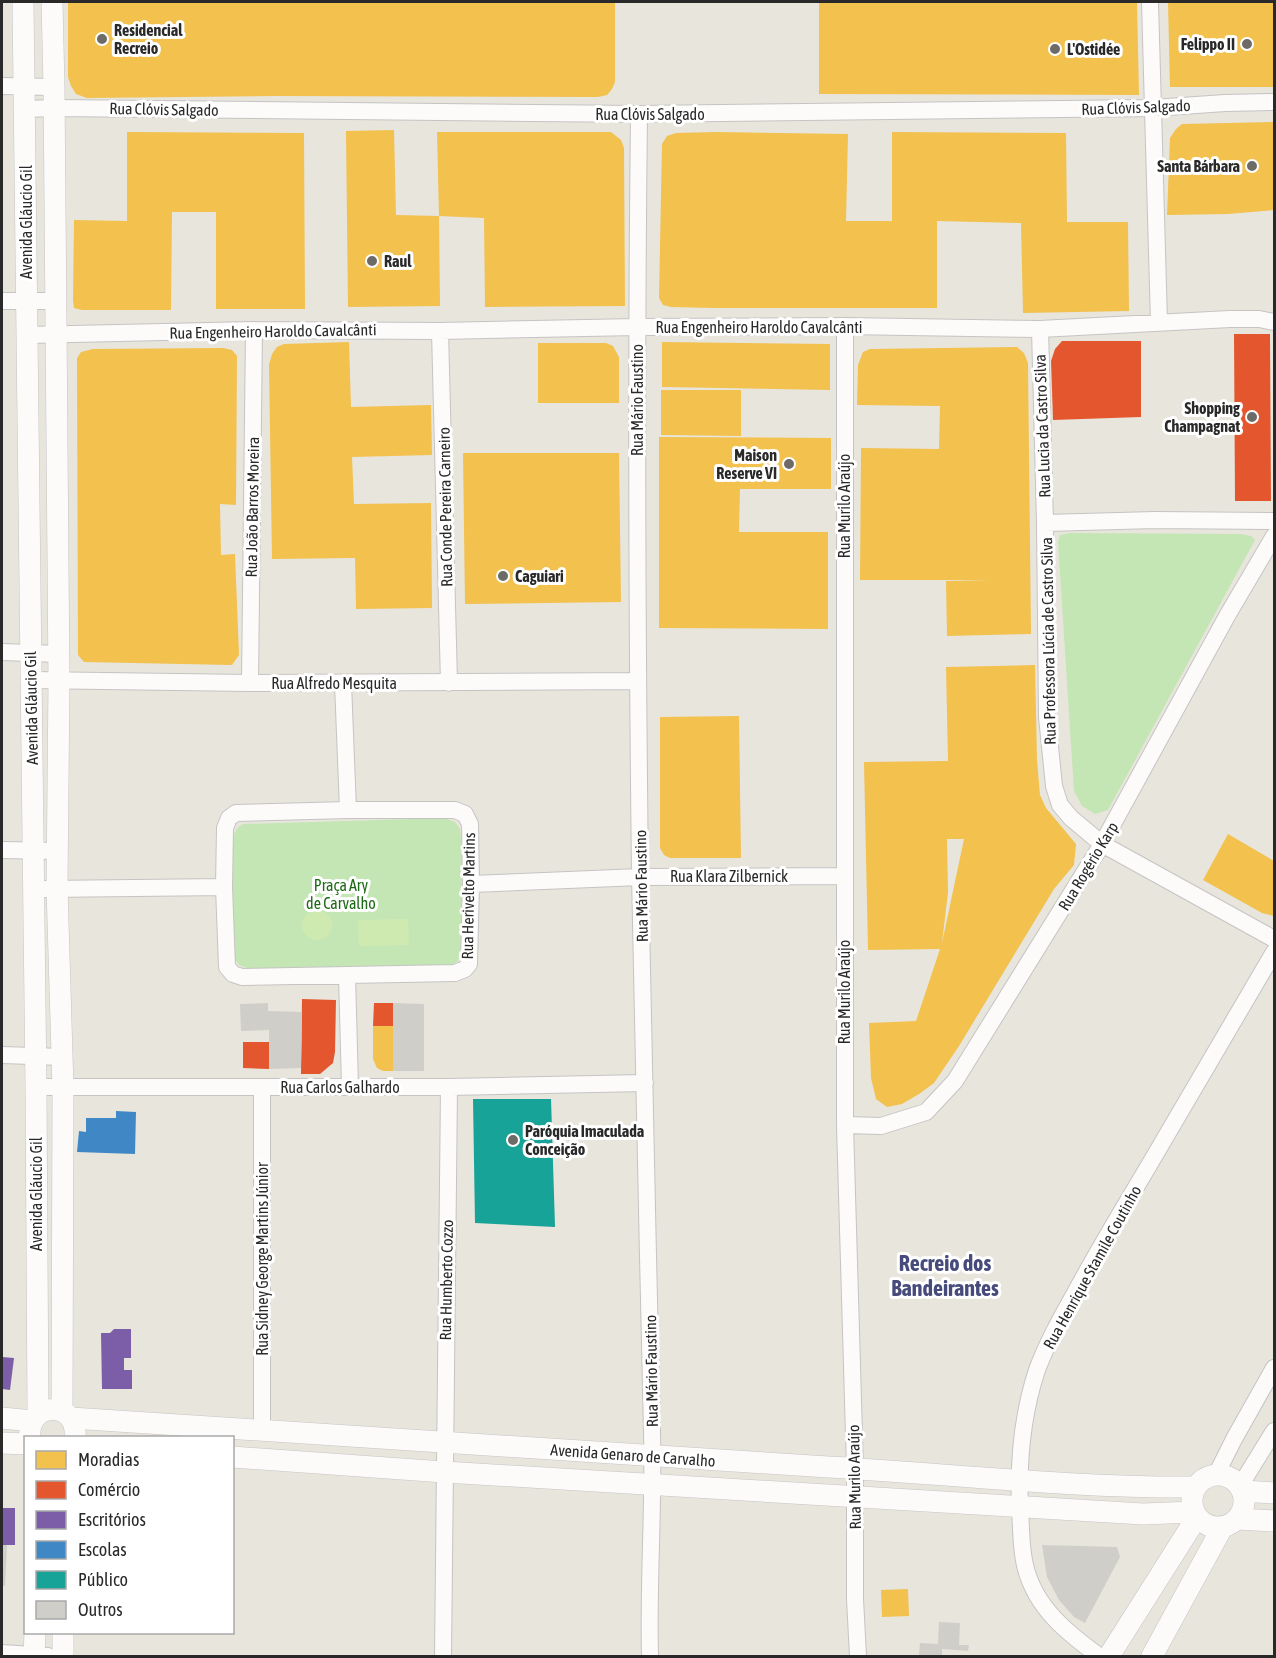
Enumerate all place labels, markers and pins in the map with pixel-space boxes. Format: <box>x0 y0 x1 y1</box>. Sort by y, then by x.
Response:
place label: Residencial Recreio <box>114 21 183 57</box>
marker: Residencial Recreio <box>95 32 109 46</box>
place label: Felippo II <box>1181 35 1235 53</box>
marker: Felippo II <box>1240 37 1254 51</box>
place label: L'Ostidée <box>1067 40 1120 58</box>
marker: L'Ostidée <box>1048 42 1062 56</box>
place label: Santa Bárbara <box>1157 157 1240 175</box>
marker: Santa Bárbara <box>1245 159 1259 173</box>
place label: Raul <box>384 252 412 270</box>
marker: Raul <box>365 254 379 268</box>
place label: Shopping Champagnat <box>1164 399 1240 435</box>
marker: Shopping Champagnat <box>1245 410 1259 424</box>
place label: Maison Reserve VI <box>716 446 777 482</box>
marker: Maison Reserve VI <box>782 457 796 471</box>
place label: Caguiari <box>515 567 564 585</box>
marker: Caguiari <box>496 569 510 583</box>
place label: Paróquia Imaculada Conceição <box>525 1122 644 1158</box>
marker: Paróquia Imaculada Conceição <box>506 1133 520 1147</box>

